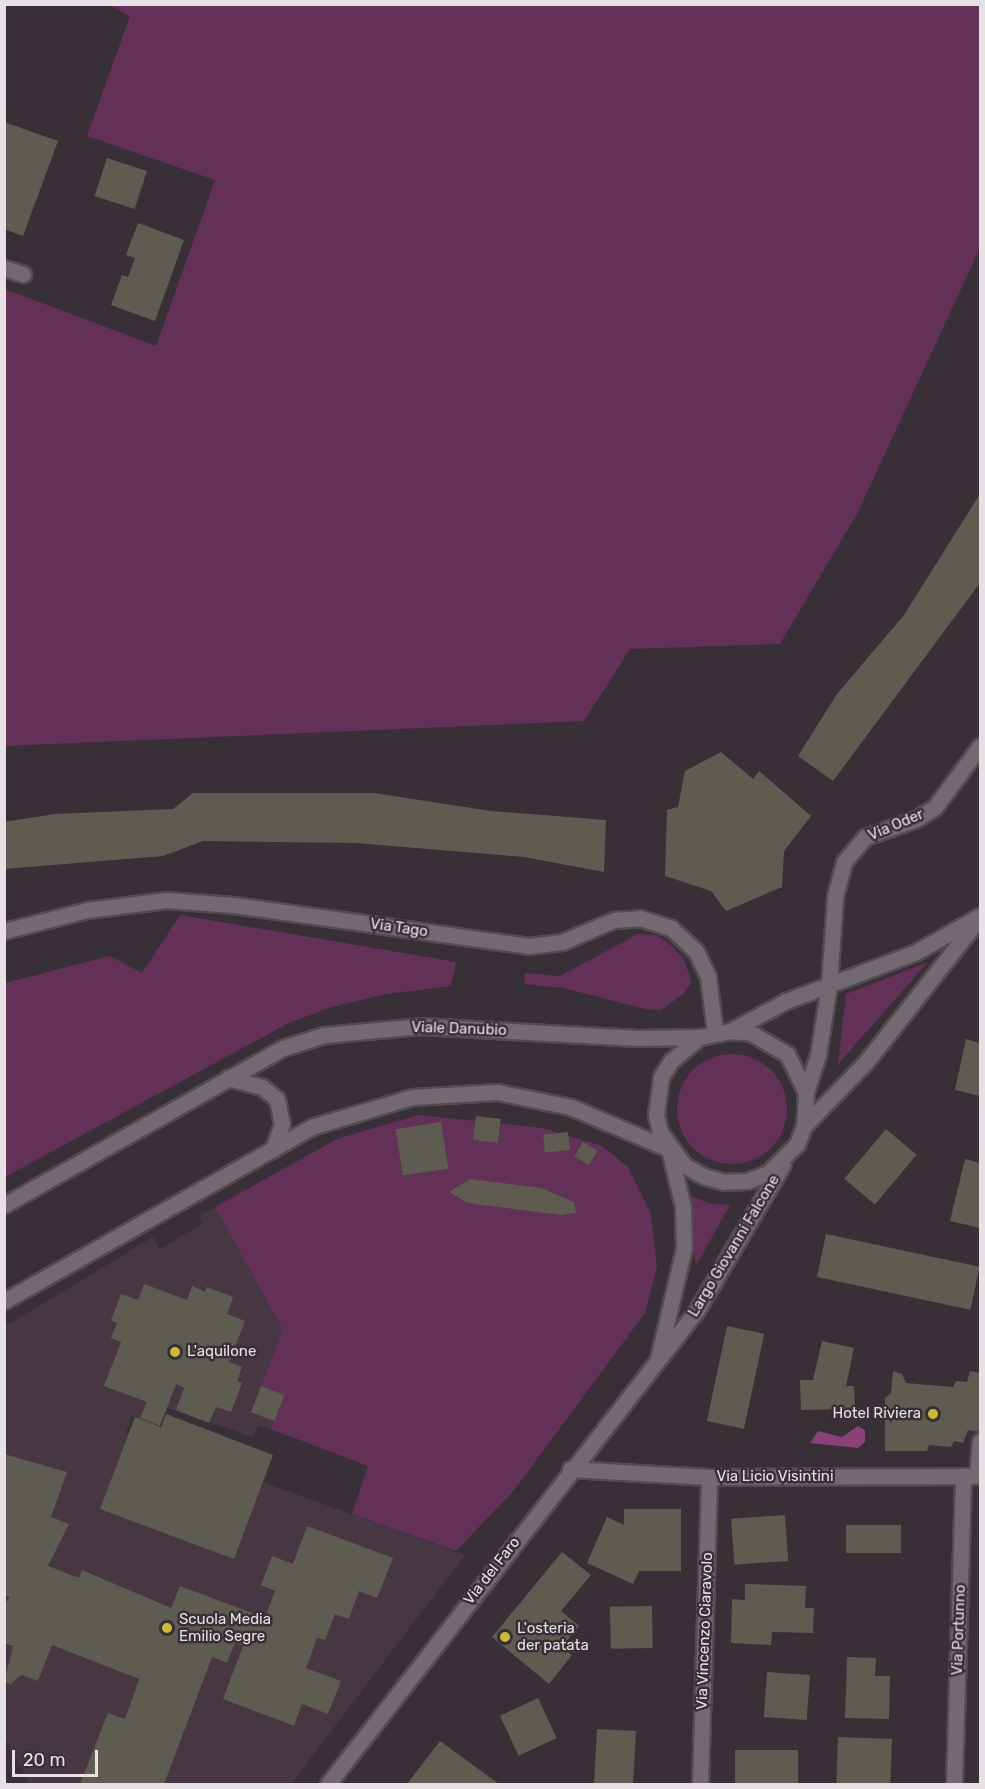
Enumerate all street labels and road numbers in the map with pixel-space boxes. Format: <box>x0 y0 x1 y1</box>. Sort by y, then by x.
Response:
street label: Via Oder <box>866 805 926 845</box>
street label: Via Tago <box>369 915 429 941</box>
street label: Viale Danubio <box>411 1018 507 1040</box>
street label: Largo Giovanni Falcone <box>685 1172 783 1320</box>
street label: Via Licio Visintini <box>716 1468 834 1486</box>
street label: Via del Faro <box>460 1534 524 1608</box>
street label: Via Vincenzo Ciaravolo <box>693 1552 717 1710</box>
street label: Via Portunno <box>948 1584 970 1676</box>

